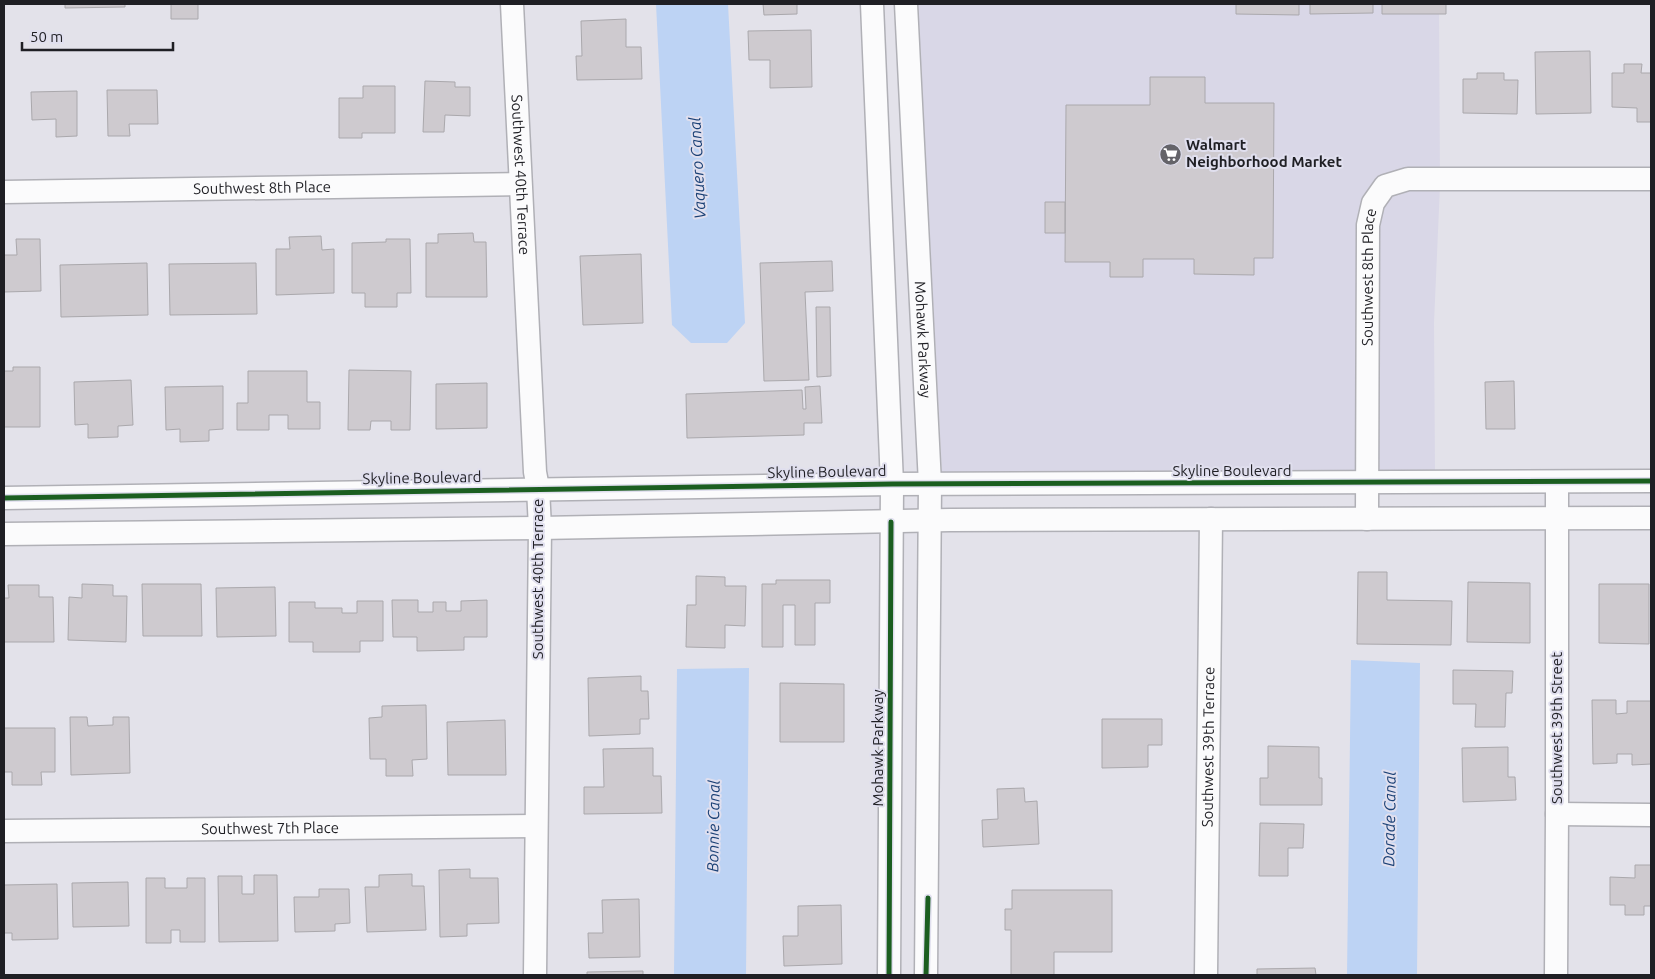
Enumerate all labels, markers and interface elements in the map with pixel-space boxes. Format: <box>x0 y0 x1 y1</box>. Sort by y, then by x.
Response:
scale bar <box>22 20 174 52</box>
text: 50 m <box>30 28 63 45</box>
street label: Southwest 40th Terrace <box>508 94 533 255</box>
water label: Vaquero Canal <box>685 116 709 219</box>
place label: Walmart Neighborhood Market <box>1186 136 1342 170</box>
supermarket icon: Walmart Neighborhood Market <box>1158 142 1182 166</box>
street label: Southwest 8th Place <box>193 178 331 197</box>
street label: Southwest 8th Place <box>1359 207 1380 346</box>
street label: Mohawk Parkway <box>912 281 935 399</box>
street label: Skyline Boulevard <box>767 462 887 481</box>
street label: Skyline Boulevard <box>1172 462 1292 479</box>
street label: Skyline Boulevard <box>362 468 482 487</box>
street label: Southwest 40th Terrace <box>529 499 546 659</box>
street label: Southwest 39th Street <box>1548 652 1565 804</box>
street label: Southwest 39th Terrace <box>1199 667 1217 827</box>
street label: Mohawk Parkway <box>869 689 886 807</box>
water label: Dorade Canal <box>1379 771 1399 867</box>
water label: Bonnie Canal <box>703 779 723 872</box>
street label: Southwest 7th Place <box>201 819 339 837</box>

